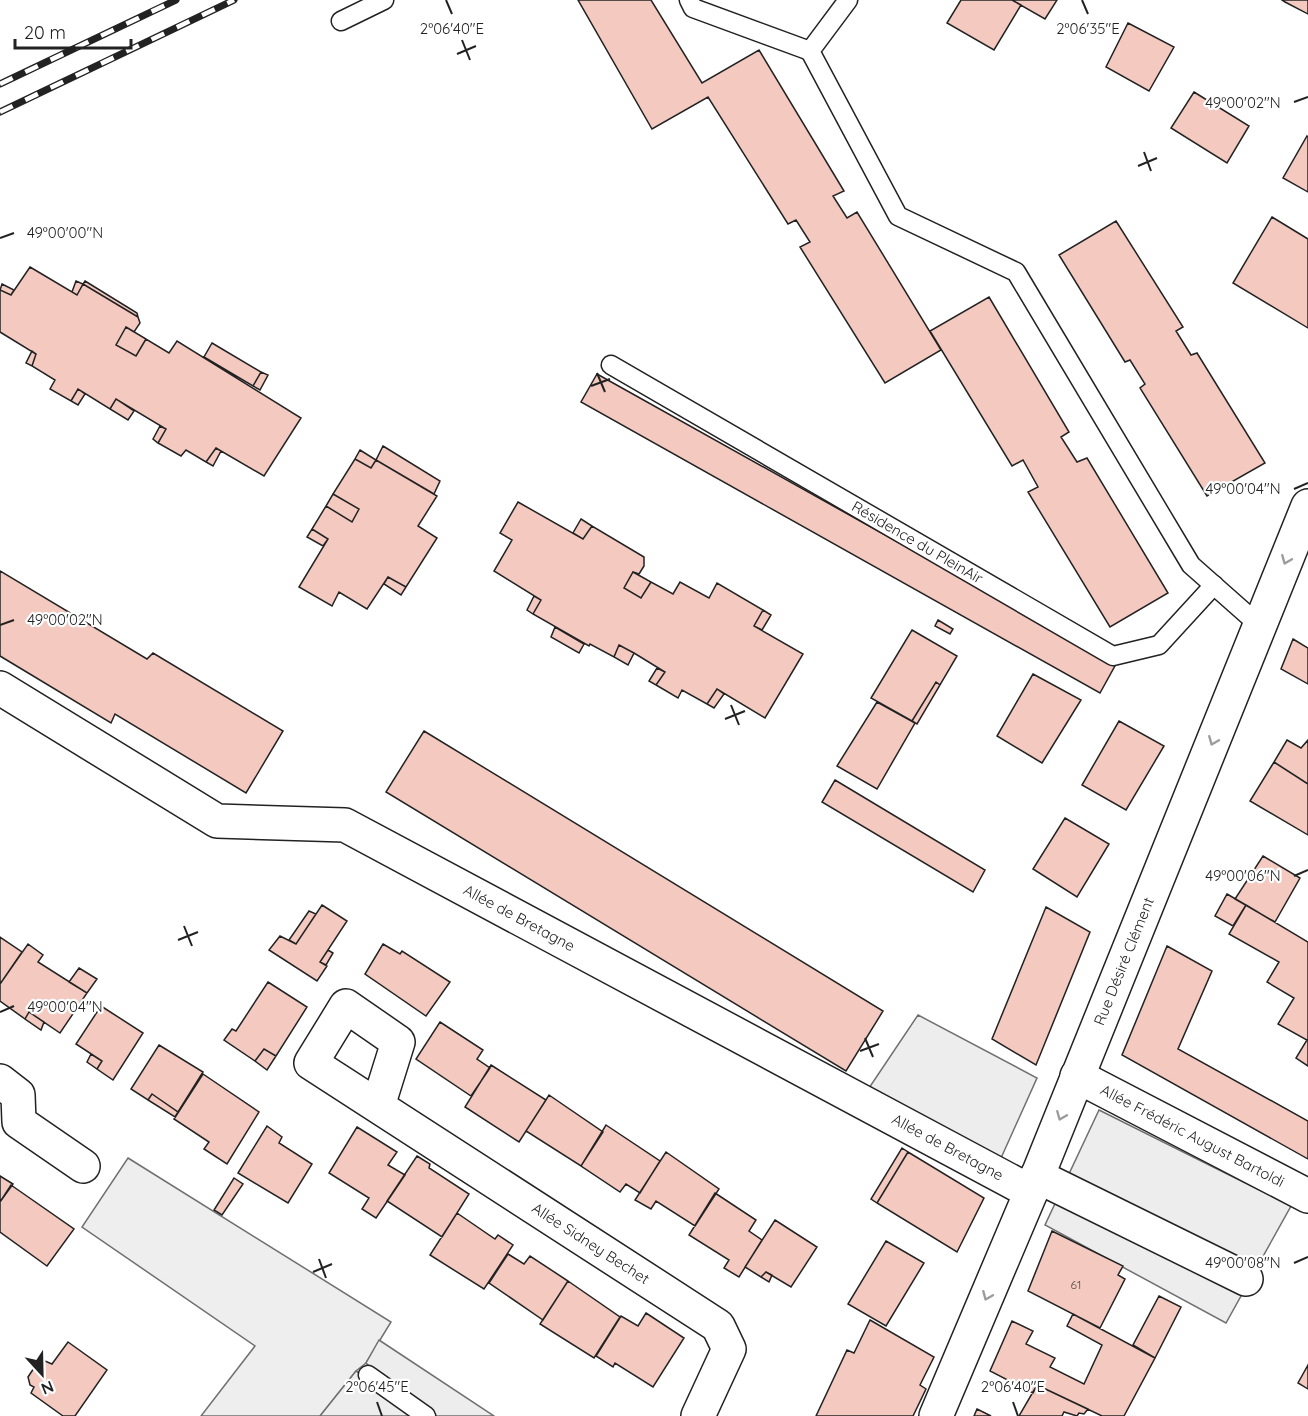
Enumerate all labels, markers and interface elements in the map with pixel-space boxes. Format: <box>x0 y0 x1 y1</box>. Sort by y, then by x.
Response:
scale bar <box>15 12 130 50</box>
text: 2°06'40"E <box>420 19 484 38</box>
text: 2°06'35"E <box>1056 19 1120 38</box>
text: 20 m <box>24 21 66 44</box>
text: 49°00'02"N <box>1205 93 1281 112</box>
text: 49°00'00"N <box>27 223 103 242</box>
text: 49°00'04"N <box>1205 479 1281 498</box>
street label: Résidence du PleinAir <box>848 497 987 588</box>
one-way arrow <box>1281 554 1293 565</box>
text: 49°00'02"N <box>27 610 103 629</box>
one-way arrow <box>1208 734 1220 745</box>
text: 49°00'06"N <box>1205 866 1281 885</box>
street label: Allée de Bretagne <box>460 880 578 955</box>
street label: Rue Désiré Clément <box>1089 894 1158 1028</box>
text: 49°00'04"N <box>27 997 103 1016</box>
street label: Allée Frédéric August Bartoldi <box>1097 1080 1288 1191</box>
street label: Allée de Bretagne <box>889 1109 1007 1184</box>
one-way arrow <box>1056 1110 1068 1121</box>
street label: Allée Sidney Bechet <box>528 1198 653 1288</box>
text: 49°00'08"N <box>1205 1253 1281 1272</box>
house number: 61 <box>1071 1277 1081 1292</box>
one-way arrow <box>982 1290 994 1301</box>
north arrow <box>12 1344 72 1404</box>
text: N <box>38 1376 57 1399</box>
text: 2°06'45"E <box>345 1377 409 1396</box>
text: 2°06'40"E <box>981 1377 1045 1396</box>

